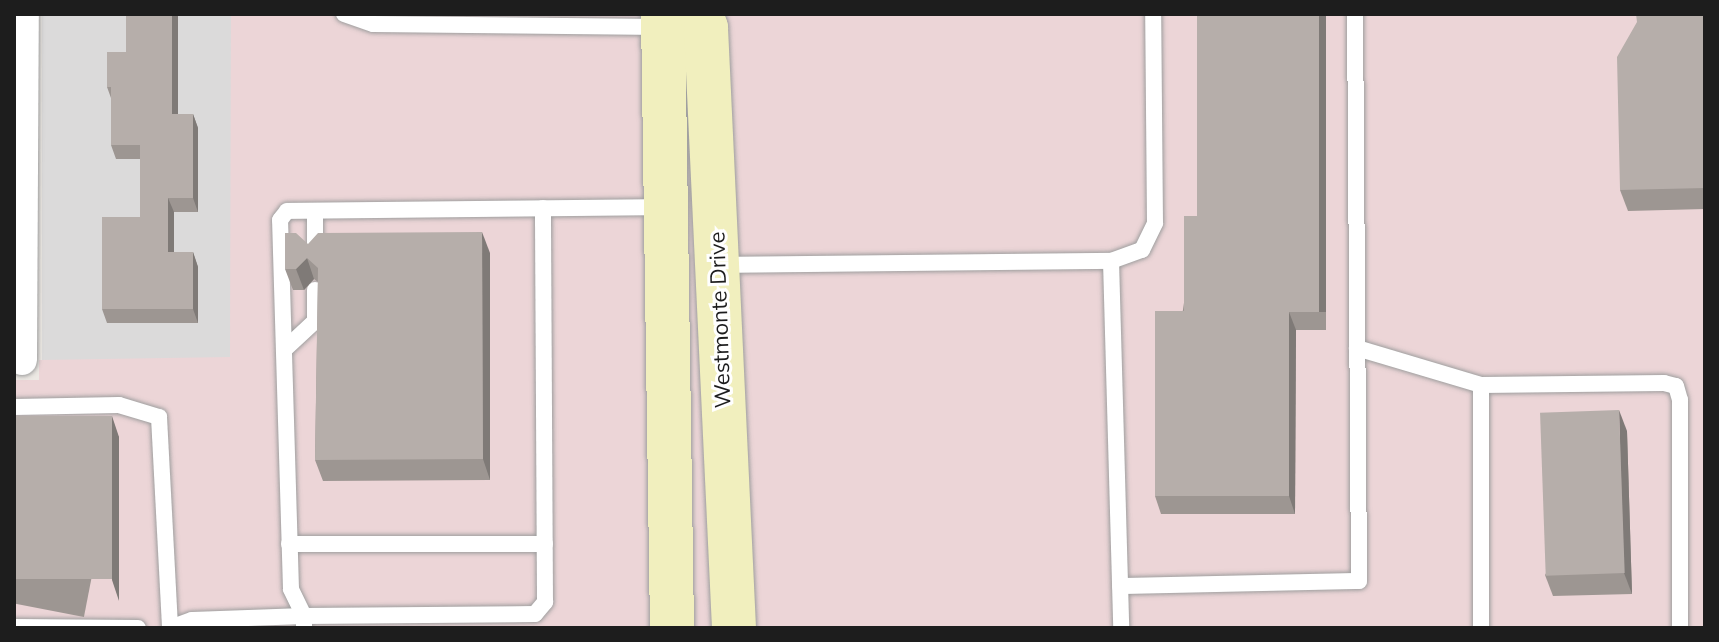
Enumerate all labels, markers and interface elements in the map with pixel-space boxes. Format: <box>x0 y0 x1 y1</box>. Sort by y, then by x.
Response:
street label: Westmonte Drive <box>704 231 736 409</box>

